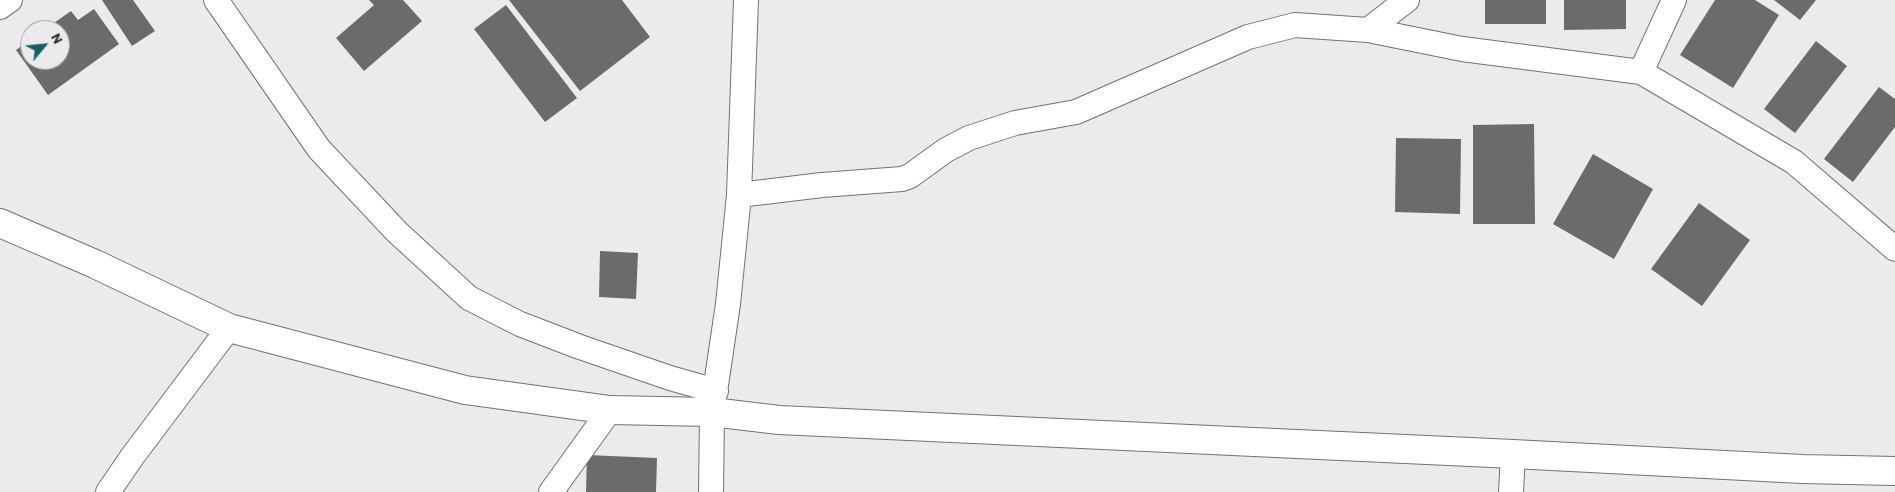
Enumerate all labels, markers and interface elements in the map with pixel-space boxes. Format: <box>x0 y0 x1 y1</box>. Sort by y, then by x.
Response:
north arrow <box>20 20 70 70</box>
text: N <box>48 30 67 46</box>

